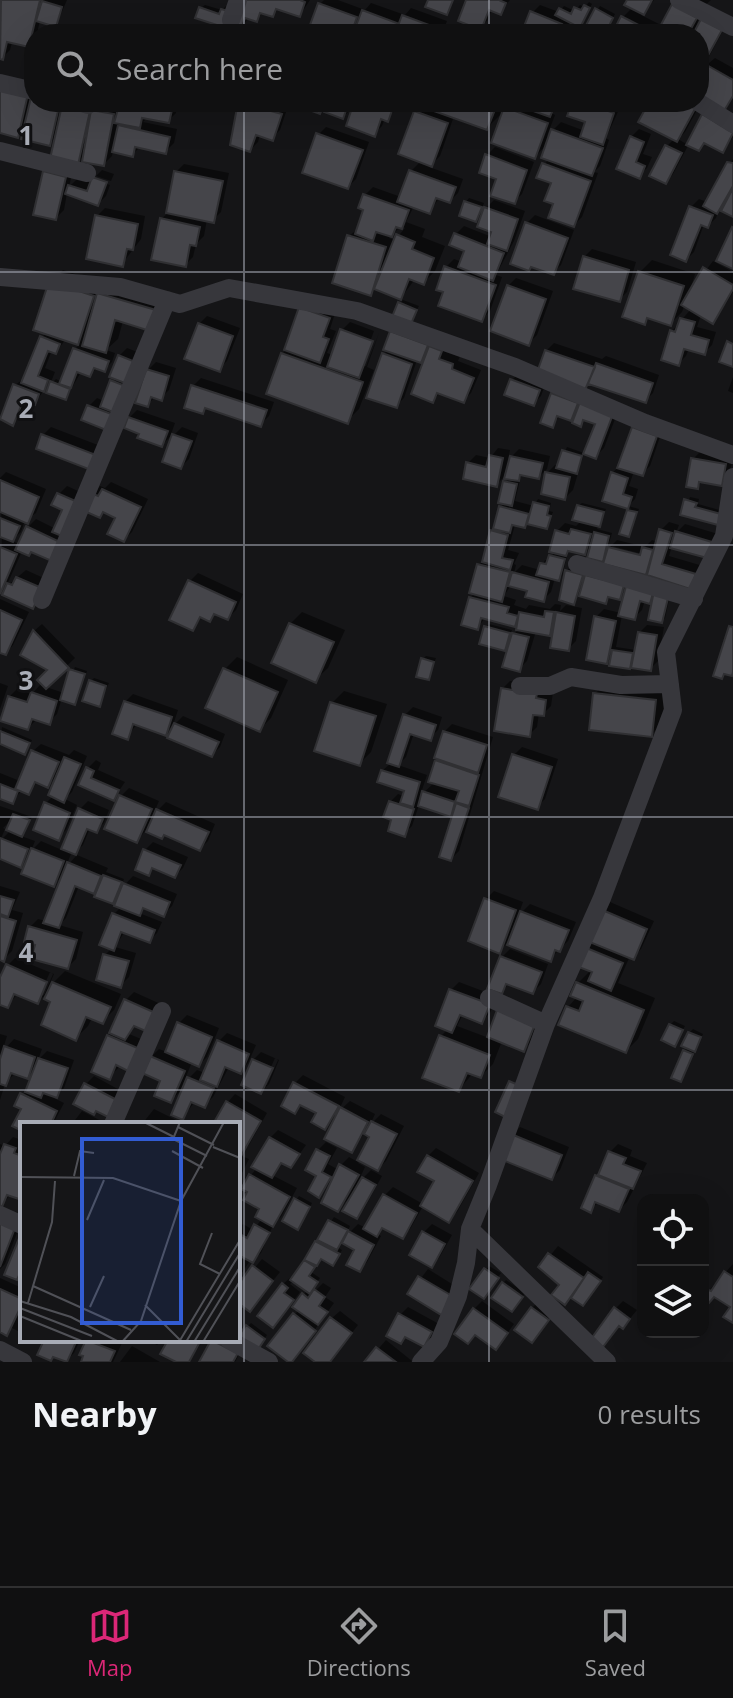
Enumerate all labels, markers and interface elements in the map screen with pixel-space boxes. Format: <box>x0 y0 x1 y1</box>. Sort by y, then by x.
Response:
search box <box>24 24 709 112</box>
icon: search <box>52 46 96 90</box>
text: Search here <box>116 48 283 89</box>
text: 1 <box>19 117 33 153</box>
text: 2 <box>19 390 34 426</box>
text: 3 <box>19 662 33 698</box>
text: 4 <box>19 934 34 970</box>
inset map <box>20 1122 240 1342</box>
map controls <box>637 1194 709 1338</box>
button: locate <box>637 1194 709 1266</box>
button: layers <box>637 1266 709 1338</box>
text: Nearby <box>32 1391 157 1437</box>
text: 0 results <box>598 1396 701 1432</box>
tab: Map <box>87 1604 133 1682</box>
tab: Directions <box>307 1604 411 1682</box>
tab: Saved <box>585 1604 646 1682</box>

